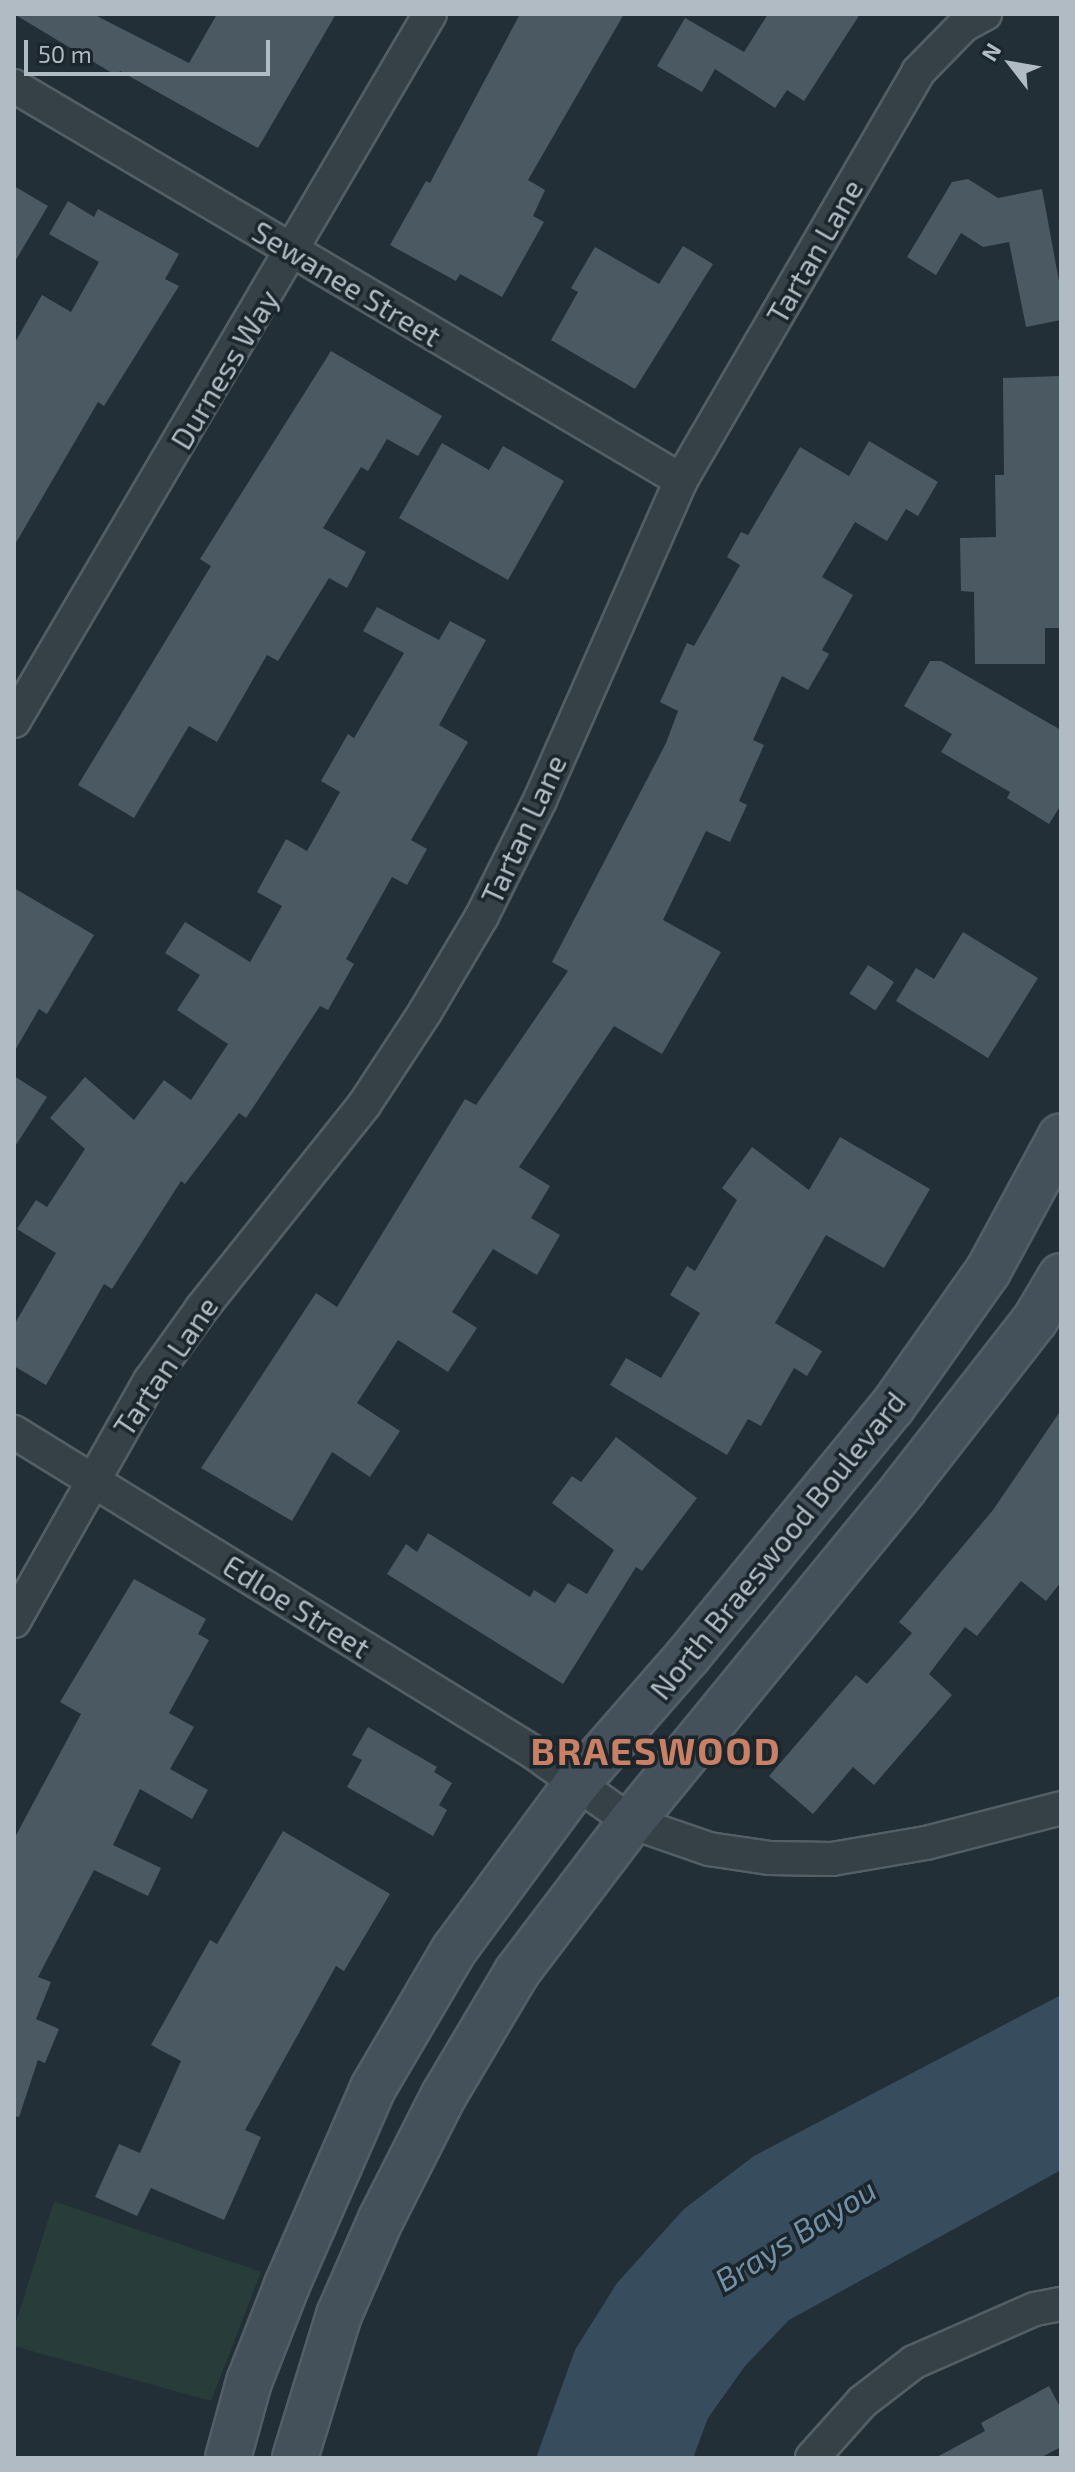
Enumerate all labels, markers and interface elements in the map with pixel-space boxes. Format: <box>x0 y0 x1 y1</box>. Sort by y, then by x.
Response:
scale bar <box>28 24 274 74</box>
north arrow <box>971 24 1051 104</box>
text: N <box>975 38 1006 65</box>
text: 50 m <box>38 39 92 68</box>
street label: Tartan Lane <box>758 172 870 330</box>
street label: Sewanee Street <box>246 213 448 353</box>
street label: Durness Way <box>162 283 286 455</box>
street label: Tartan Lane <box>473 749 573 909</box>
street label: Tartan Lane <box>105 1289 225 1443</box>
street label: North Braeswood Boulevard <box>642 1384 912 1706</box>
street label: Edloe Street <box>217 1547 377 1665</box>
district label: BRAESWOOD <box>530 1728 782 1774</box>
water label: Brays Bayou <box>707 2169 883 2299</box>

